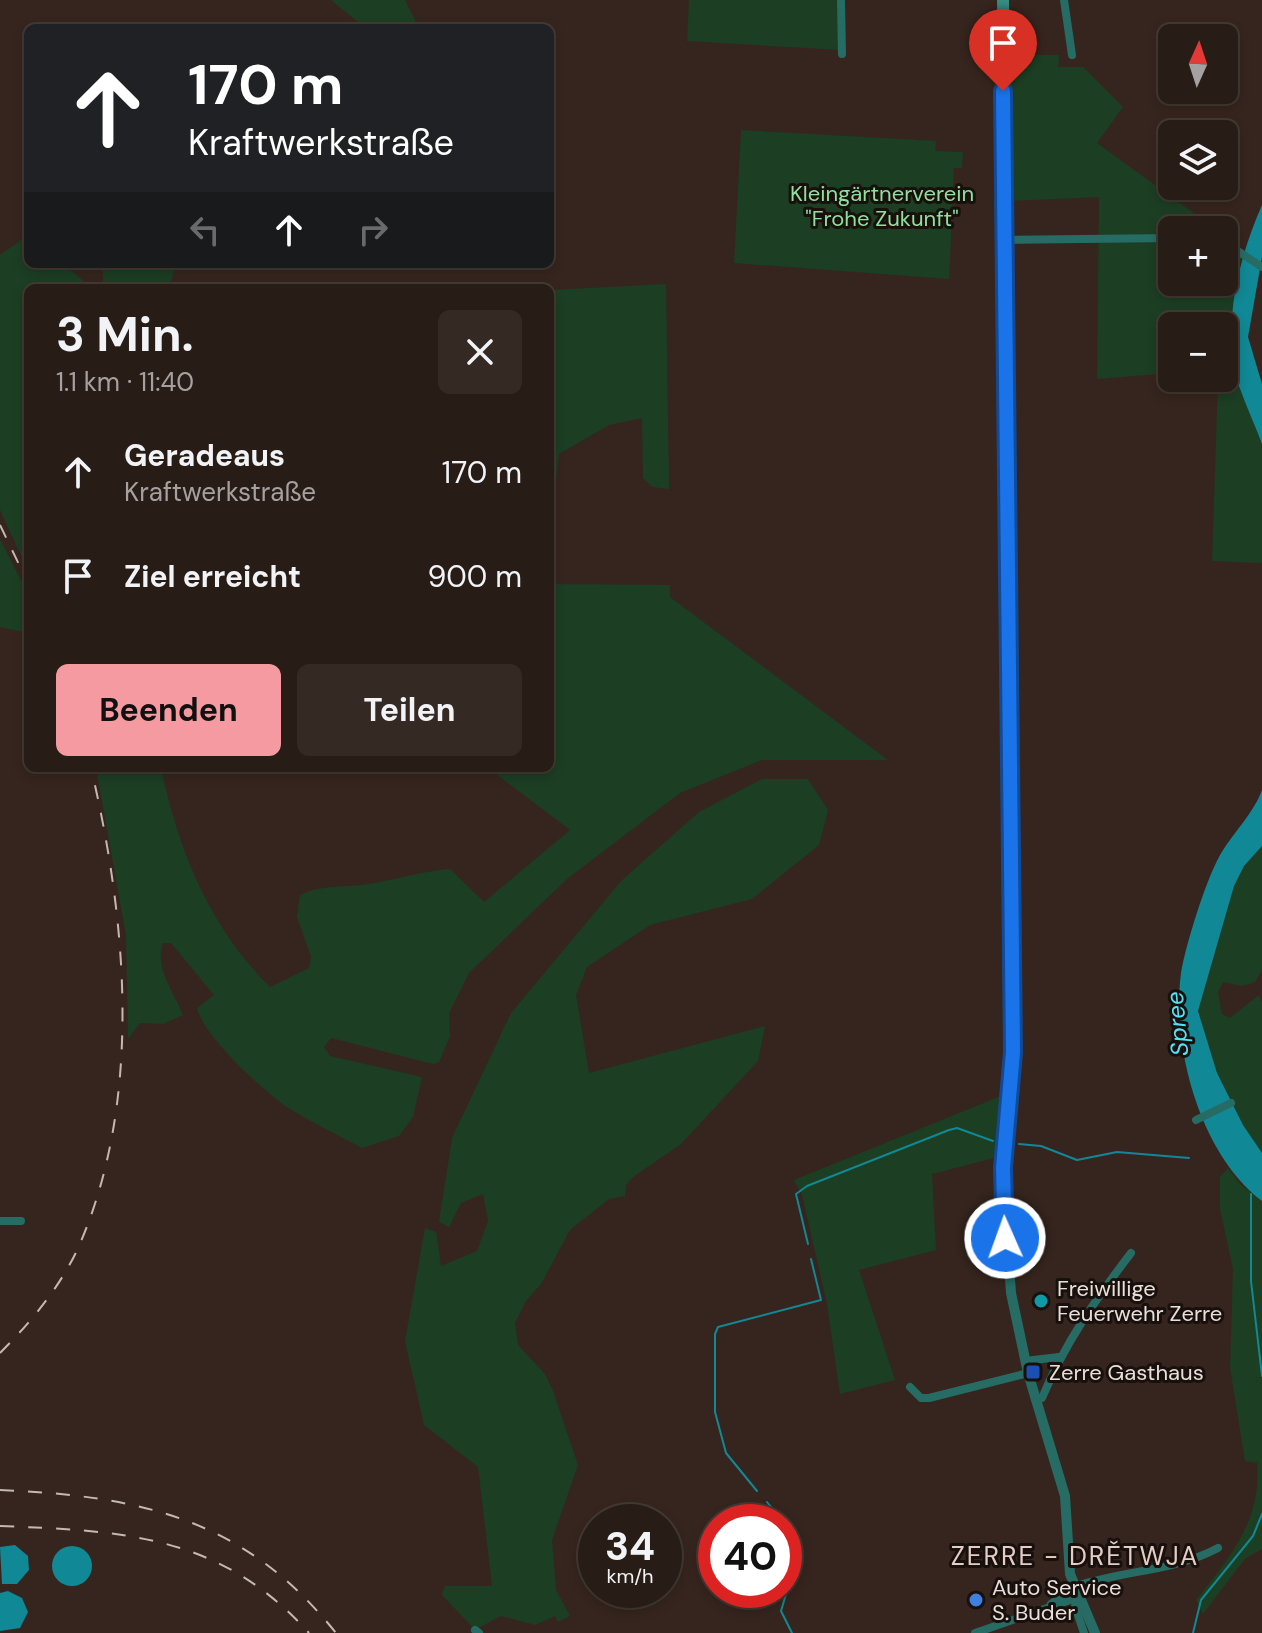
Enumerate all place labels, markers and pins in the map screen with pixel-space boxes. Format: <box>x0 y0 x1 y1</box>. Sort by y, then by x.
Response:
pin <box>969 9 1037 91</box>
place label: Freiwillige Feuerwehr Zerre <box>1057 1274 1222 1328</box>
marker: Freiwillige Feuerwehr Zerre <box>1032 1292 1050 1310</box>
place label: Zerre Gasthaus <box>1049 1358 1204 1387</box>
marker: Zerre Gasthaus <box>1024 1363 1042 1381</box>
place label: Auto Service S. Buder <box>992 1573 1122 1627</box>
marker: Auto Service S. Buder <box>967 1591 985 1609</box>

